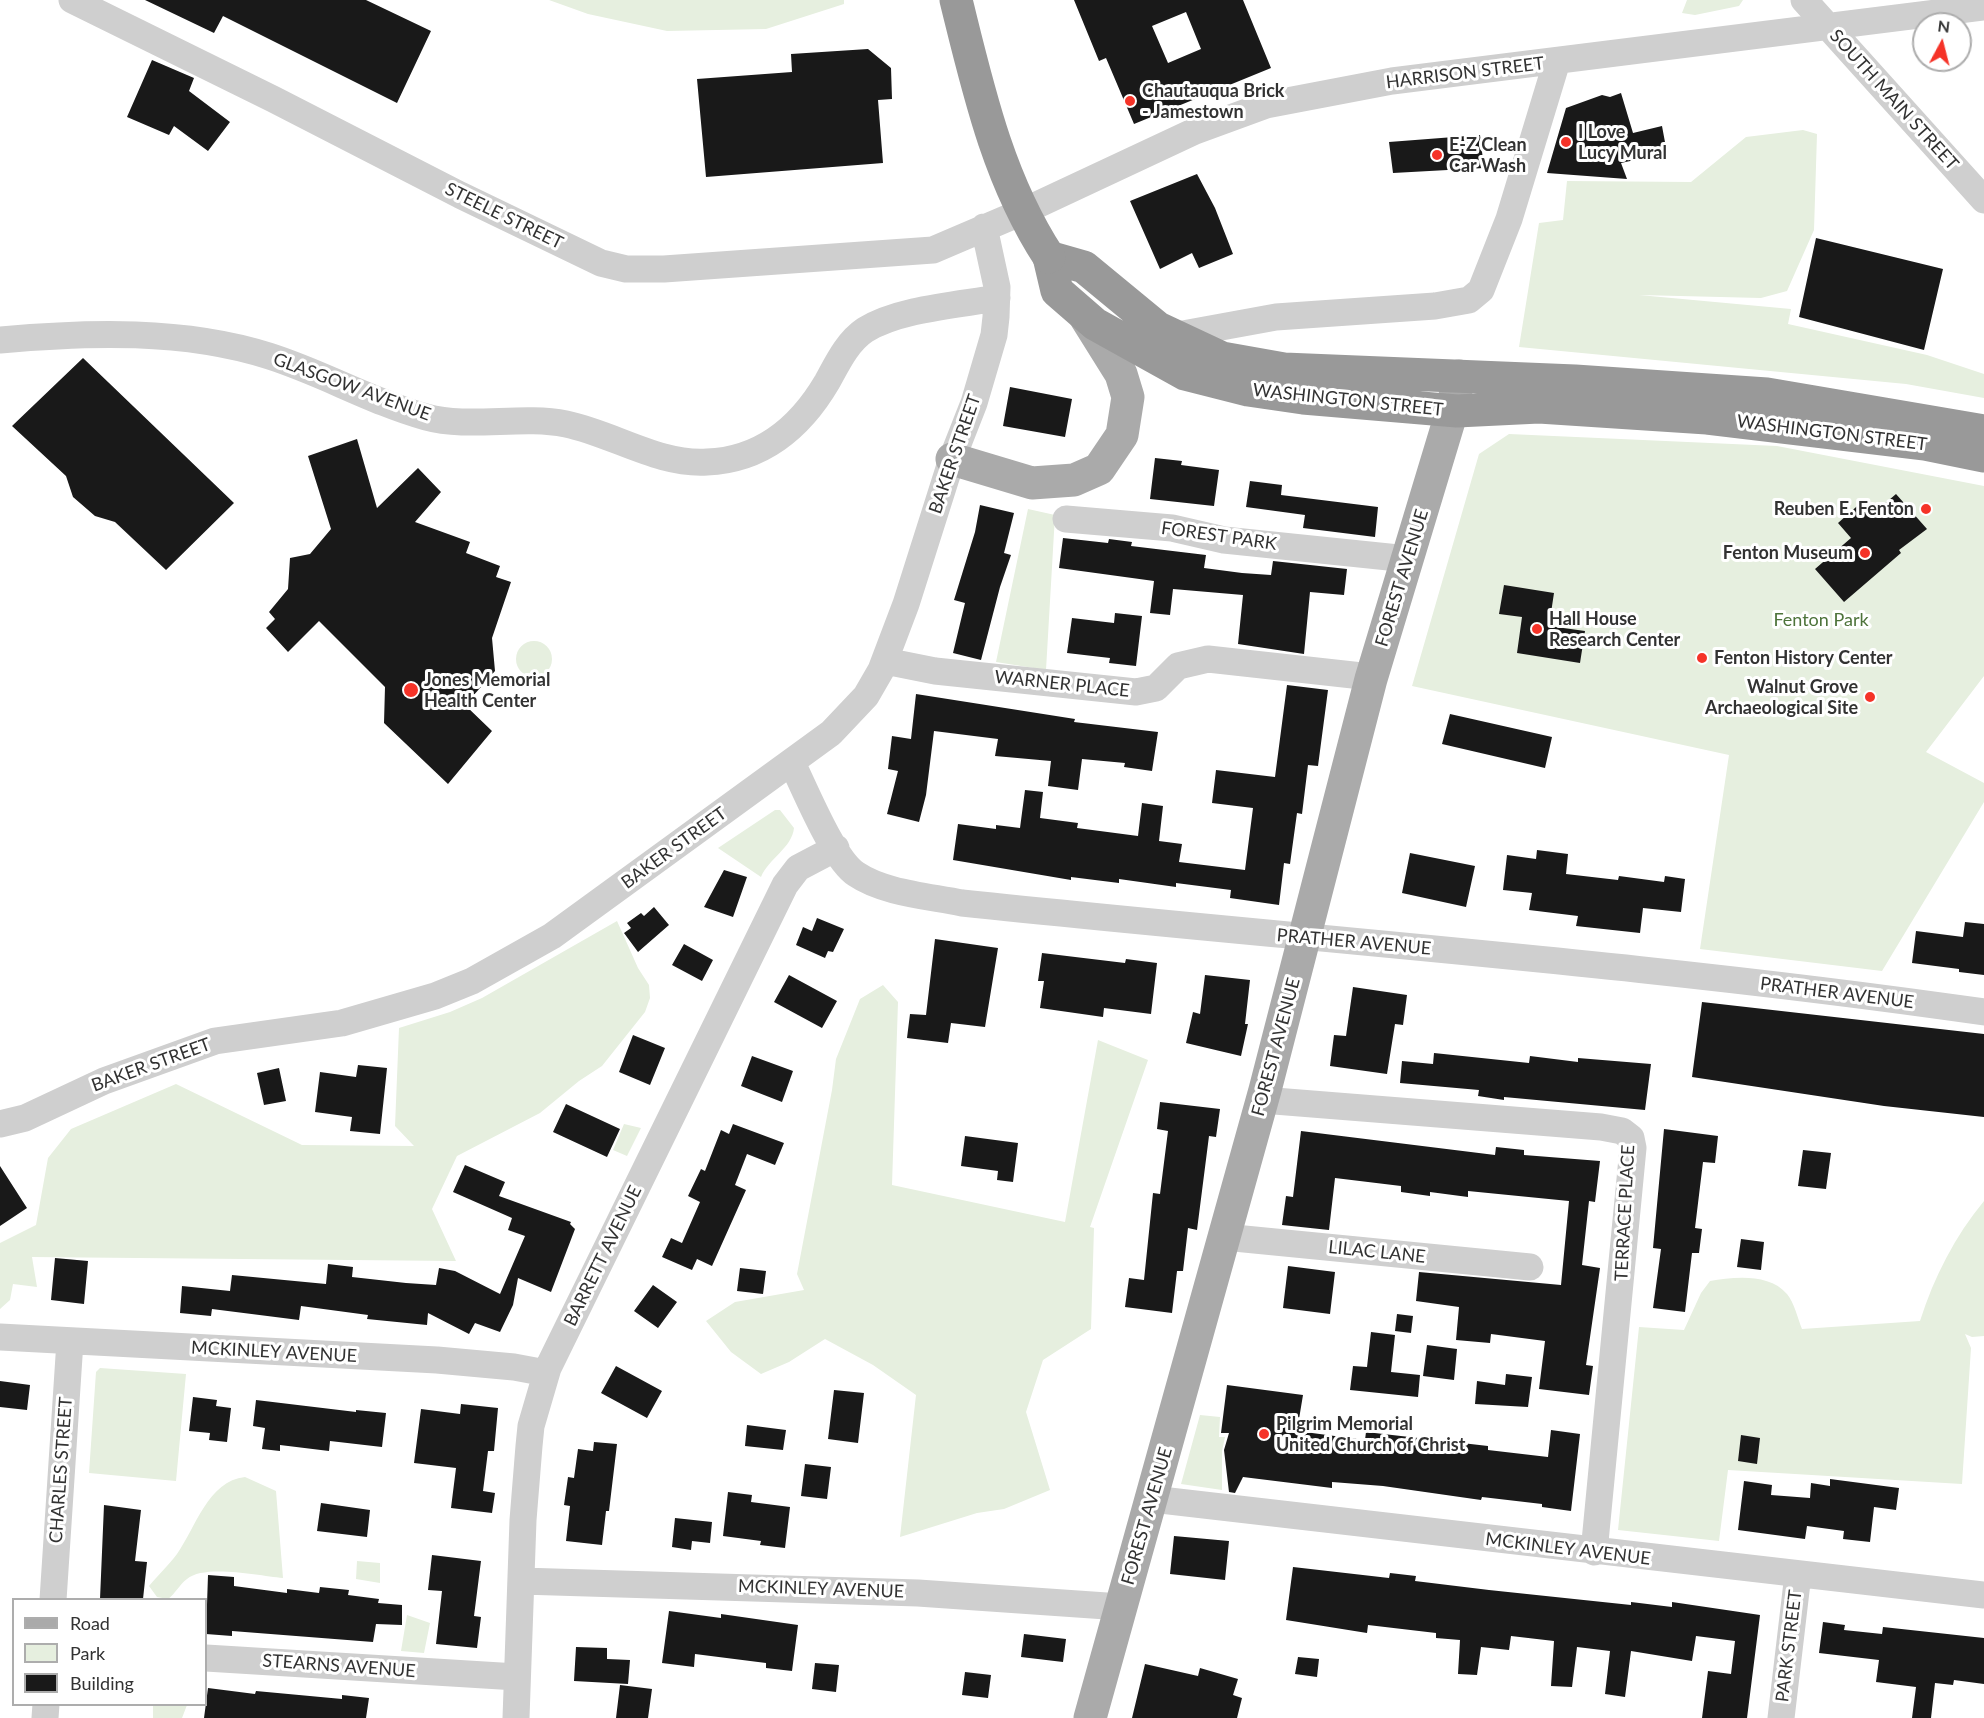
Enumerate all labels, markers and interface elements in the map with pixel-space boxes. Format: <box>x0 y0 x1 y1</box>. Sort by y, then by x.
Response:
north arrow <box>1912 12 1972 72</box>
street label: SOUTH MAIN STREET <box>1825 25 1963 175</box>
street label: HARRISON STREET <box>1385 53 1545 93</box>
place label: Chautauqua Brick - Jamestown <box>1142 80 1284 122</box>
marker: Chautauqua Brick - Jamestown <box>1123 94 1137 108</box>
place label: I Love Lucy Mural <box>1578 121 1667 164</box>
place label: E-Z Clean Car Wash <box>1449 134 1527 176</box>
marker: I Love Lucy Mural <box>1559 135 1573 149</box>
marker: E-Z Clean Car Wash <box>1430 148 1444 162</box>
street label: STEELE STREET <box>442 178 566 254</box>
street label: GLASGOW AVENUE <box>270 348 434 426</box>
street label: WASHINGTON STREET <box>1252 379 1444 421</box>
street label: BAKER STREET <box>924 391 986 517</box>
street label: WASHINGTON STREET <box>1736 411 1928 455</box>
place label: Reuben E. Fenton <box>1774 498 1914 520</box>
marker: Reuben E. Fenton <box>1919 502 1933 516</box>
street label: FOREST AVENUE <box>1371 507 1433 649</box>
street label: FOREST PARK <box>1160 517 1278 555</box>
place label: Fenton Museum <box>1723 542 1853 564</box>
marker: Fenton Museum <box>1858 546 1872 560</box>
place label: Hall House Research Center <box>1549 608 1680 650</box>
park label: Fenton Park <box>1773 609 1869 631</box>
marker: Hall House Research Center <box>1530 622 1544 636</box>
place label: Fenton History Center <box>1714 647 1893 669</box>
marker: Fenton History Center <box>1695 651 1709 665</box>
street label: WARNER PLACE <box>993 666 1131 702</box>
place label: Jones Memorial Health Center <box>424 669 550 712</box>
place label: Walnut Grove Archaeological Site <box>1705 676 1858 718</box>
marker: Jones Memorial Health Center <box>402 681 420 699</box>
marker: Walnut Grove Archaeological Site <box>1863 690 1877 704</box>
street label: BAKER STREET <box>617 803 731 893</box>
street label: PRATHER AVENUE <box>1276 924 1432 960</box>
street label: PRATHER AVENUE <box>1759 973 1915 1013</box>
street label: FOREST AVENUE <box>1247 975 1305 1119</box>
street label: BAKER STREET <box>89 1033 213 1097</box>
street label: TERRACE PLACE <box>1611 1144 1639 1282</box>
street label: BARRETT AVENUE <box>560 1182 646 1330</box>
street label: LILAC LANE <box>1327 1236 1427 1268</box>
street label: MCKINLEY AVENUE <box>191 1337 357 1367</box>
street label: CHARLES STREET <box>45 1396 77 1544</box>
place label: Pilgrim Memorial United Church of Christ <box>1276 1413 1465 1456</box>
marker: Pilgrim Memorial United Church of Christ <box>1257 1427 1271 1441</box>
street label: FOREST AVENUE <box>1117 1445 1177 1587</box>
street label: MCKINLEY AVENUE <box>1484 1528 1652 1570</box>
street label: MCKINLEY AVENUE <box>738 1575 904 1603</box>
street label: PARK STREET <box>1771 1589 1807 1703</box>
legend <box>12 1598 207 1706</box>
text: Road <box>70 1612 110 1634</box>
text: Park <box>70 1642 105 1664</box>
street label: STEARNS AVENUE <box>262 1650 416 1682</box>
text: Building <box>70 1672 134 1694</box>

